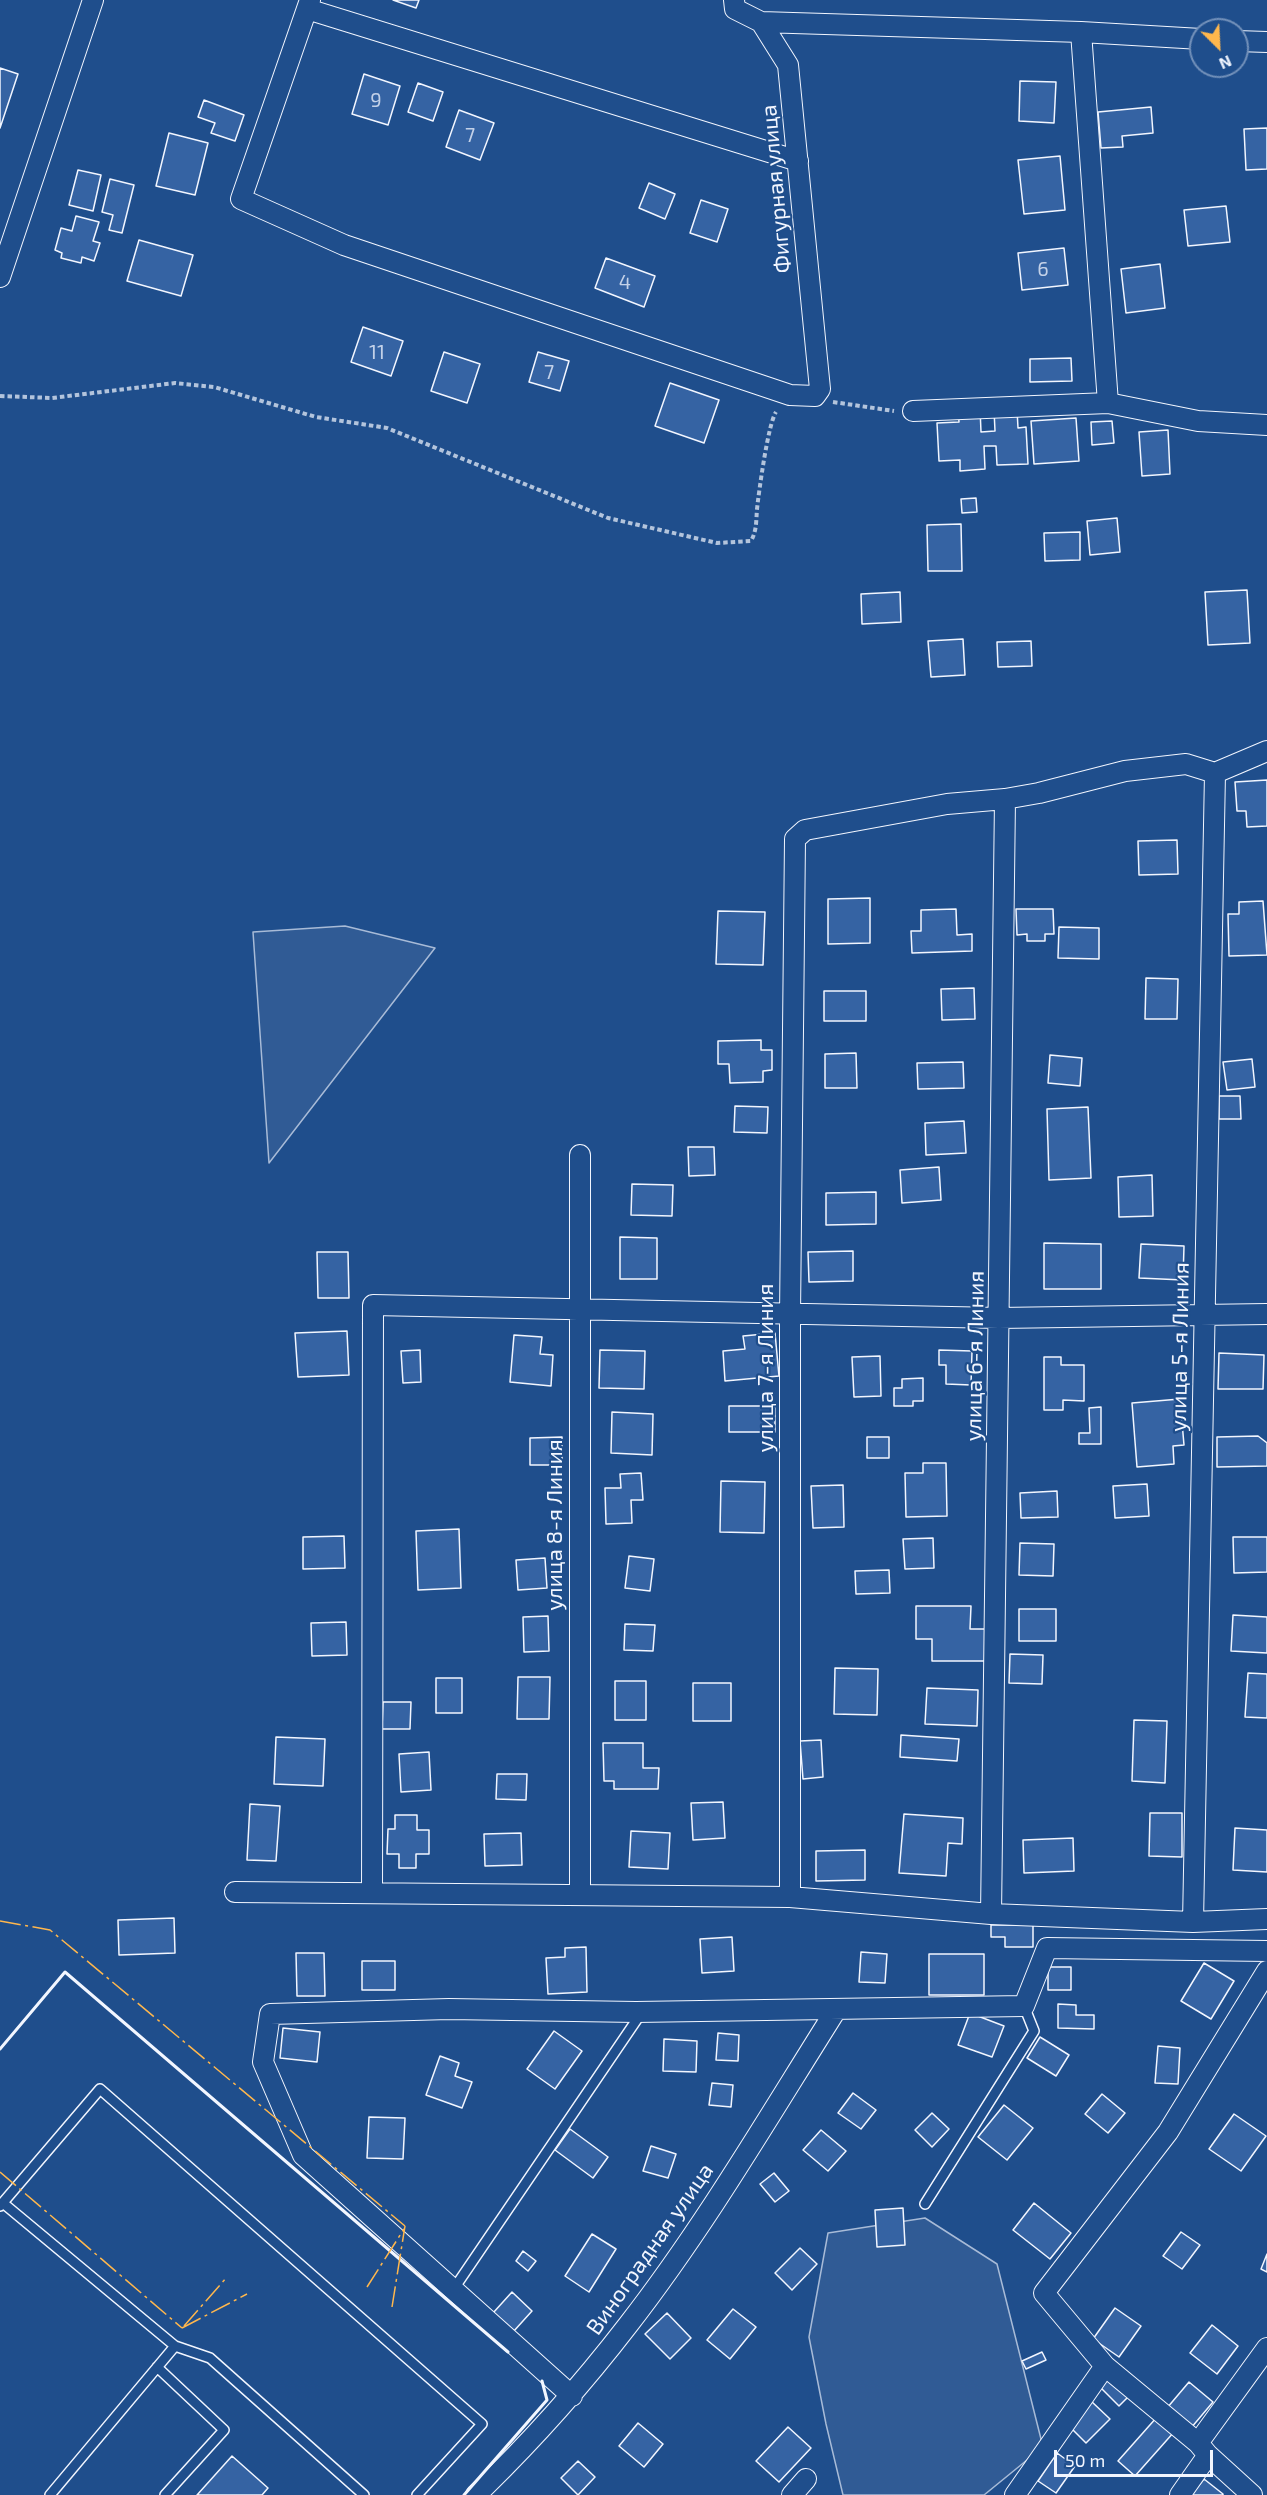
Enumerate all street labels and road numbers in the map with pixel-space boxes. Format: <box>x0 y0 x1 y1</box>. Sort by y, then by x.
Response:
street label: Фигурная улица <box>755 104 797 274</box>
street label: улица 5-я Линия <box>1165 1262 1195 1432</box>
street label: улица 6-я Линия <box>960 1270 990 1442</box>
street label: улица 7-я Линия <box>753 1284 779 1452</box>
street label: улица 8-я Линия <box>542 1439 568 1611</box>
street label: Виноградная улица <box>581 2158 719 2340</box>

